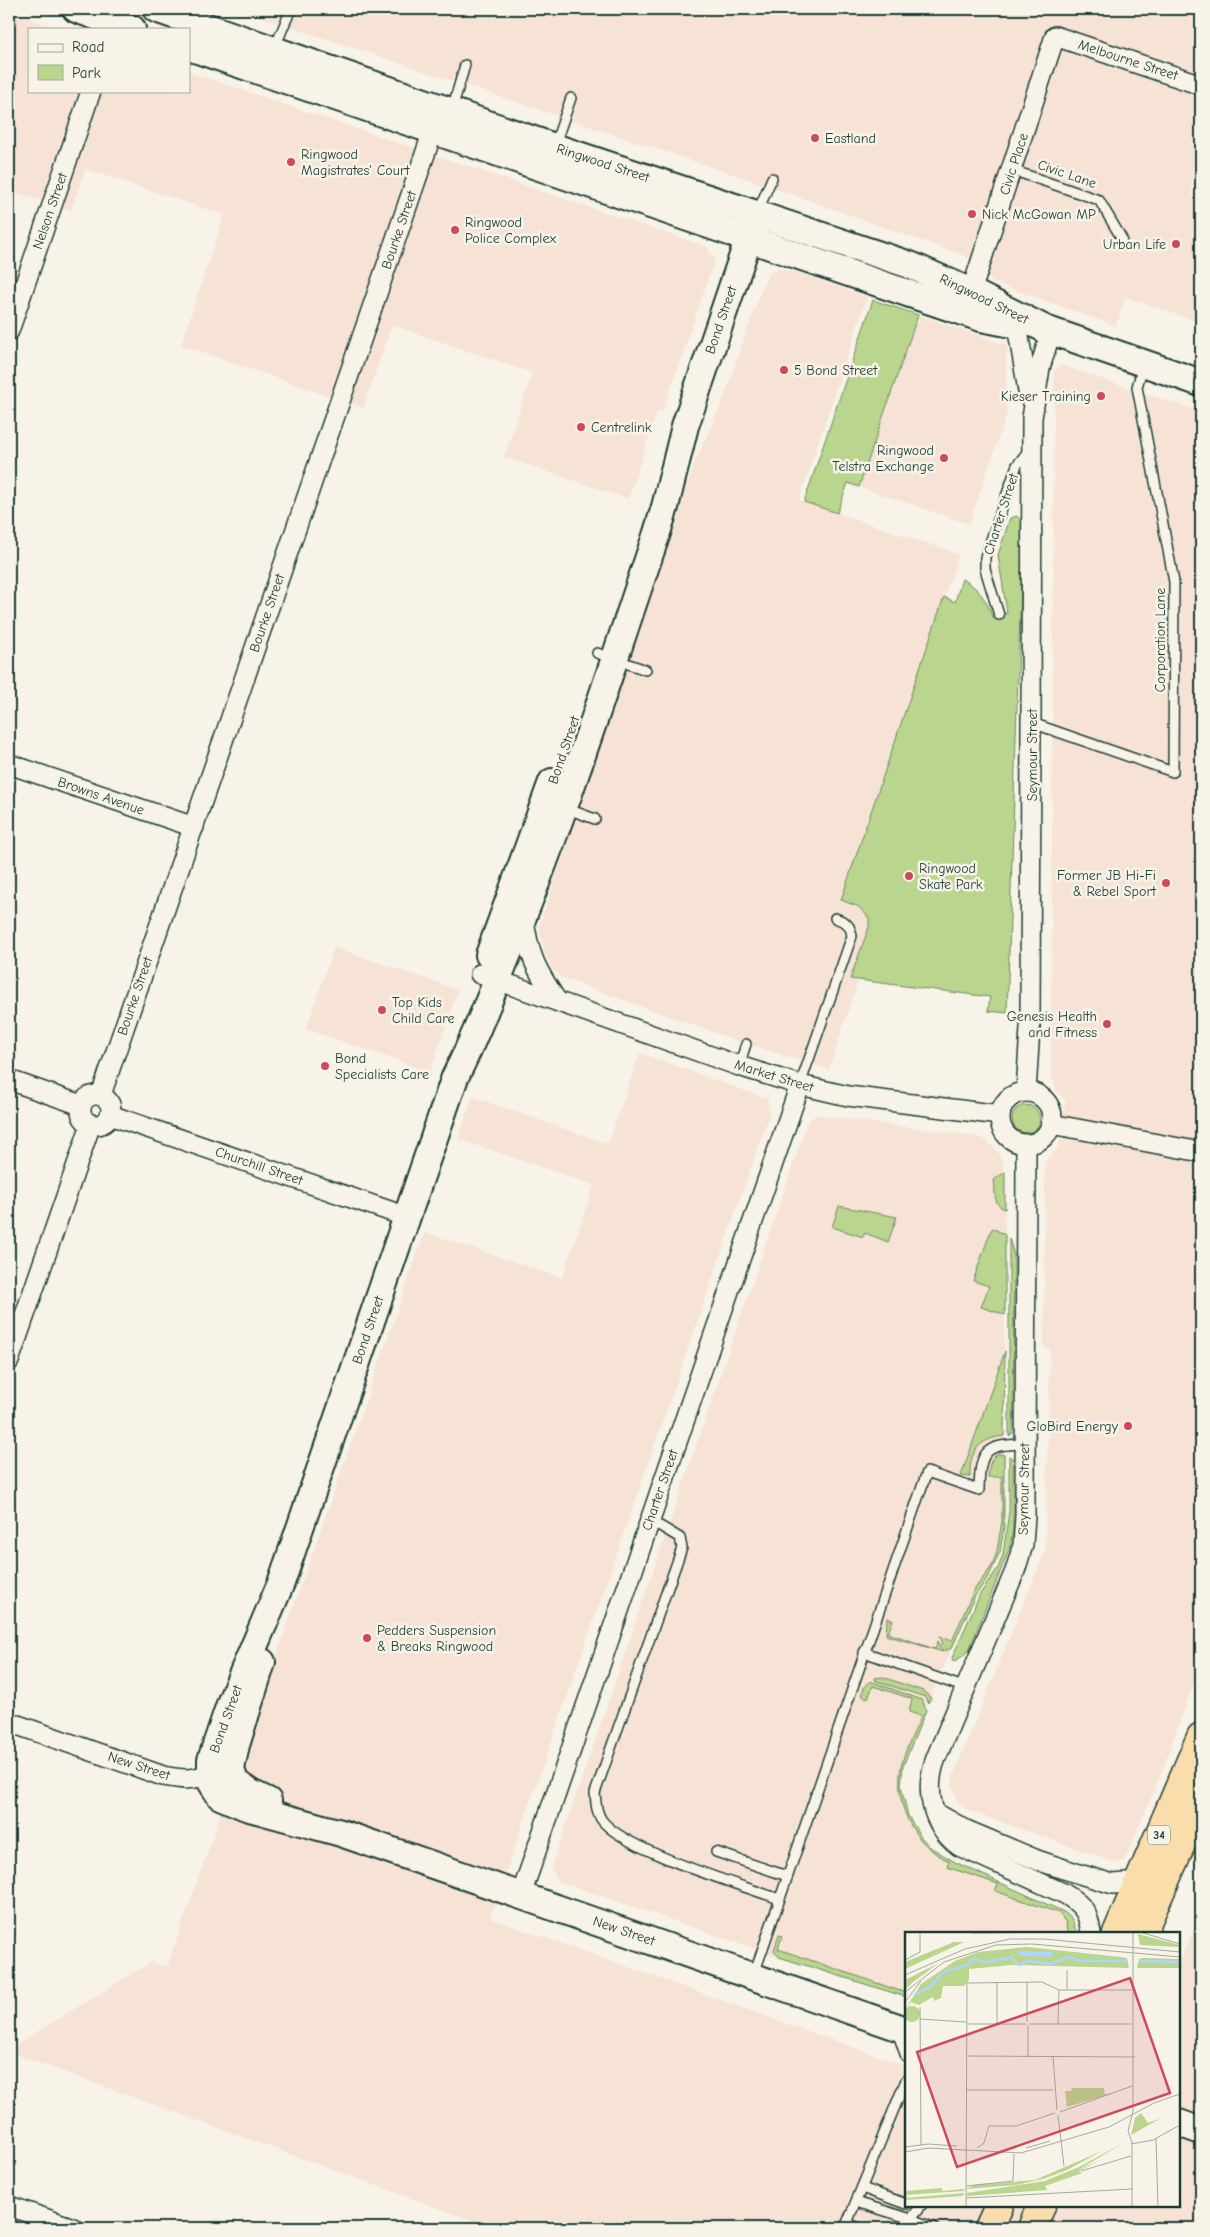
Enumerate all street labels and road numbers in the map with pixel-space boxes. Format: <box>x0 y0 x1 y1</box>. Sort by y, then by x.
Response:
street label: Melbourne Street <box>1076 36 1181 84</box>
street label: Civic Place <box>996 131 1032 197</box>
street label: Ringwood Street <box>554 140 653 186</box>
street label: Civic Lane <box>1035 156 1099 192</box>
street label: Nelson Street <box>29 169 71 252</box>
street label: Bourke Street <box>378 188 421 272</box>
street label: Ringwood Street <box>937 270 1032 328</box>
street label: Bond Street <box>701 283 741 356</box>
street label: Charter Street <box>980 470 1022 557</box>
street label: Bourke Street <box>246 571 289 655</box>
street label: Corporation Lane <box>1152 588 1169 692</box>
street label: Seymour Street <box>1024 708 1041 801</box>
street label: Bond Street <box>544 713 584 786</box>
street label: Browns Avenue <box>55 773 147 819</box>
street label: Bourke Street <box>114 954 157 1038</box>
street label: Market Street <box>732 1056 817 1096</box>
street label: Churchill Street <box>213 1143 306 1189</box>
street label: Bond Street <box>348 1293 388 1366</box>
street label: Seymour Street <box>1015 1442 1033 1535</box>
street label: Charter Street <box>638 1446 682 1533</box>
street label: Bond Street <box>206 1682 246 1755</box>
street label: New Street <box>106 1748 173 1784</box>
road number: 34 <box>1148 1826 1170 1844</box>
street label: New Street <box>591 1912 658 1950</box>

